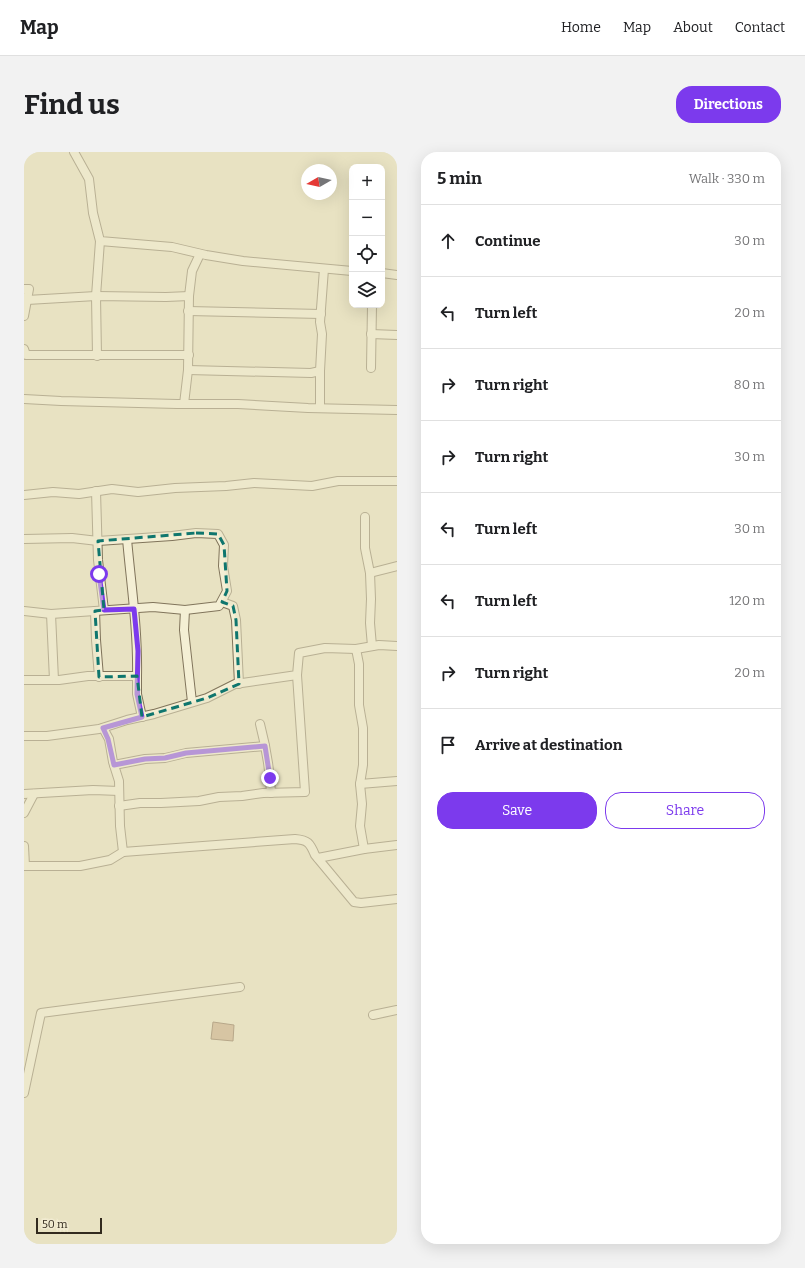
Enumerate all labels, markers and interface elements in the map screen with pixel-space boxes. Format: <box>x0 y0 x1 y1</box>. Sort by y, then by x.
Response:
text: Map <box>20 16 59 39</box>
text: Home <box>561 19 601 36</box>
text: Map <box>623 19 651 36</box>
text: About <box>673 19 713 36</box>
text: Contact <box>735 19 785 36</box>
button: Directions <box>676 86 781 123</box>
text: Find us <box>24 88 120 121</box>
north arrow <box>301 164 337 200</box>
map controls <box>349 164 385 308</box>
button: + <box>349 164 385 200</box>
text: 5 min <box>437 168 482 189</box>
text: Walk · 330 m <box>689 171 765 186</box>
button: − <box>349 200 385 236</box>
icon: ahead <box>437 230 459 252</box>
text: Continue <box>475 232 541 250</box>
text: 30 m <box>734 233 765 248</box>
button: locate <box>349 236 385 272</box>
button: layers <box>349 272 385 308</box>
icon: left <box>437 302 459 324</box>
text: Turn left <box>475 304 537 322</box>
text: 20 m <box>735 305 765 320</box>
icon: right <box>437 374 459 396</box>
text: Turn right <box>475 376 548 394</box>
text: 80 m <box>734 377 765 392</box>
icon: right <box>437 446 459 468</box>
text: Turn right <box>475 448 548 466</box>
text: 30 m <box>734 449 765 464</box>
icon: left <box>437 518 459 540</box>
text: Turn left <box>475 520 537 538</box>
text: 30 m <box>734 521 765 536</box>
route start <box>90 565 108 583</box>
icon: left <box>437 590 459 612</box>
text: Turn left <box>475 592 537 610</box>
text: 120 m <box>729 593 765 608</box>
icon: right <box>437 662 459 684</box>
text: Turn right <box>475 664 548 682</box>
text: 20 m <box>735 665 765 680</box>
icon: arrive <box>437 734 459 756</box>
text: Arrive at destination <box>475 736 622 754</box>
route end <box>261 769 279 787</box>
button: Save <box>437 792 597 829</box>
button: Share <box>605 792 765 829</box>
scale bar <box>36 1216 102 1235</box>
text: 50 m <box>42 1218 68 1231</box>

